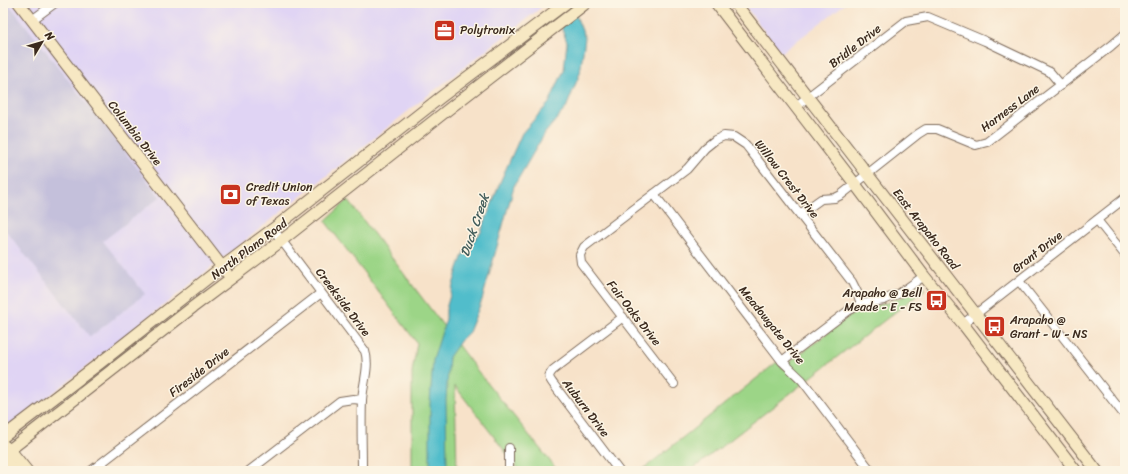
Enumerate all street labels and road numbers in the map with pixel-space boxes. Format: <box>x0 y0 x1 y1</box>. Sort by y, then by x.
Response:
street label: Bridle Drive <box>824 18 886 74</box>
street label: Harness Lane <box>975 78 1045 138</box>
street label: Columbia Drive <box>102 95 168 171</box>
street label: Willow Crest Drive <box>749 135 825 223</box>
street label: East Arapaho Road <box>887 183 966 275</box>
street label: North Plano Road <box>206 212 293 285</box>
street label: Grant Drive <box>1007 225 1067 279</box>
street label: Creekside Drive <box>310 263 377 341</box>
street label: Fair Oaks Drive <box>601 275 667 351</box>
street label: Meadowgate Drive <box>733 281 811 369</box>
street label: Fireside Drive <box>164 341 234 403</box>
street label: Auburn Drive <box>556 373 616 442</box>

